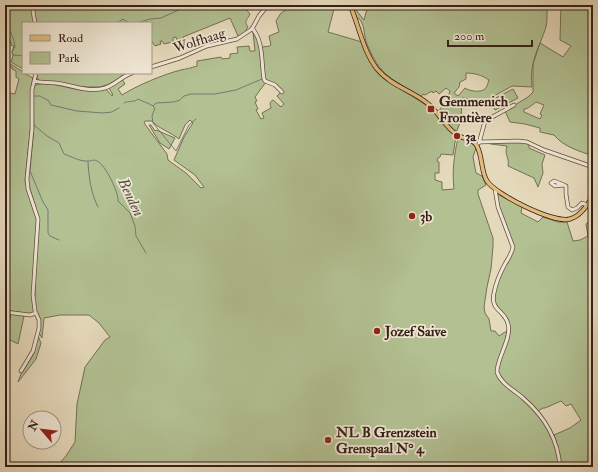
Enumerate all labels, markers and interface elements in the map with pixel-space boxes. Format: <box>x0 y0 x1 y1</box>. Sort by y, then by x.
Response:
legend <box>22 22 152 74</box>
scale bar <box>448 22 532 48</box>
street label: Wolfhaag <box>170 24 228 57</box>
text: 200 m <box>454 29 485 44</box>
text: Road <box>58 31 83 46</box>
text: Park <box>58 51 80 66</box>
place label: Gemmenich Frontière <box>439 93 509 126</box>
marker: Gemmenich Frontière <box>426 104 436 114</box>
place label: 3a <box>465 128 477 145</box>
marker: 3a <box>452 131 462 141</box>
water label: Benden <box>113 174 148 220</box>
place label: 3b <box>420 208 432 225</box>
marker: 3b <box>407 211 417 221</box>
place label: Jozef Saive <box>384 323 446 341</box>
marker: Jozef Saive <box>372 326 382 336</box>
north arrow <box>22 410 62 450</box>
text: N <box>25 417 42 434</box>
place label: NL B Grenzstein Grenspaal N° 4 <box>335 424 437 458</box>
marker: NL B Grenzstein Grenspaal N° 4 <box>323 435 333 445</box>

